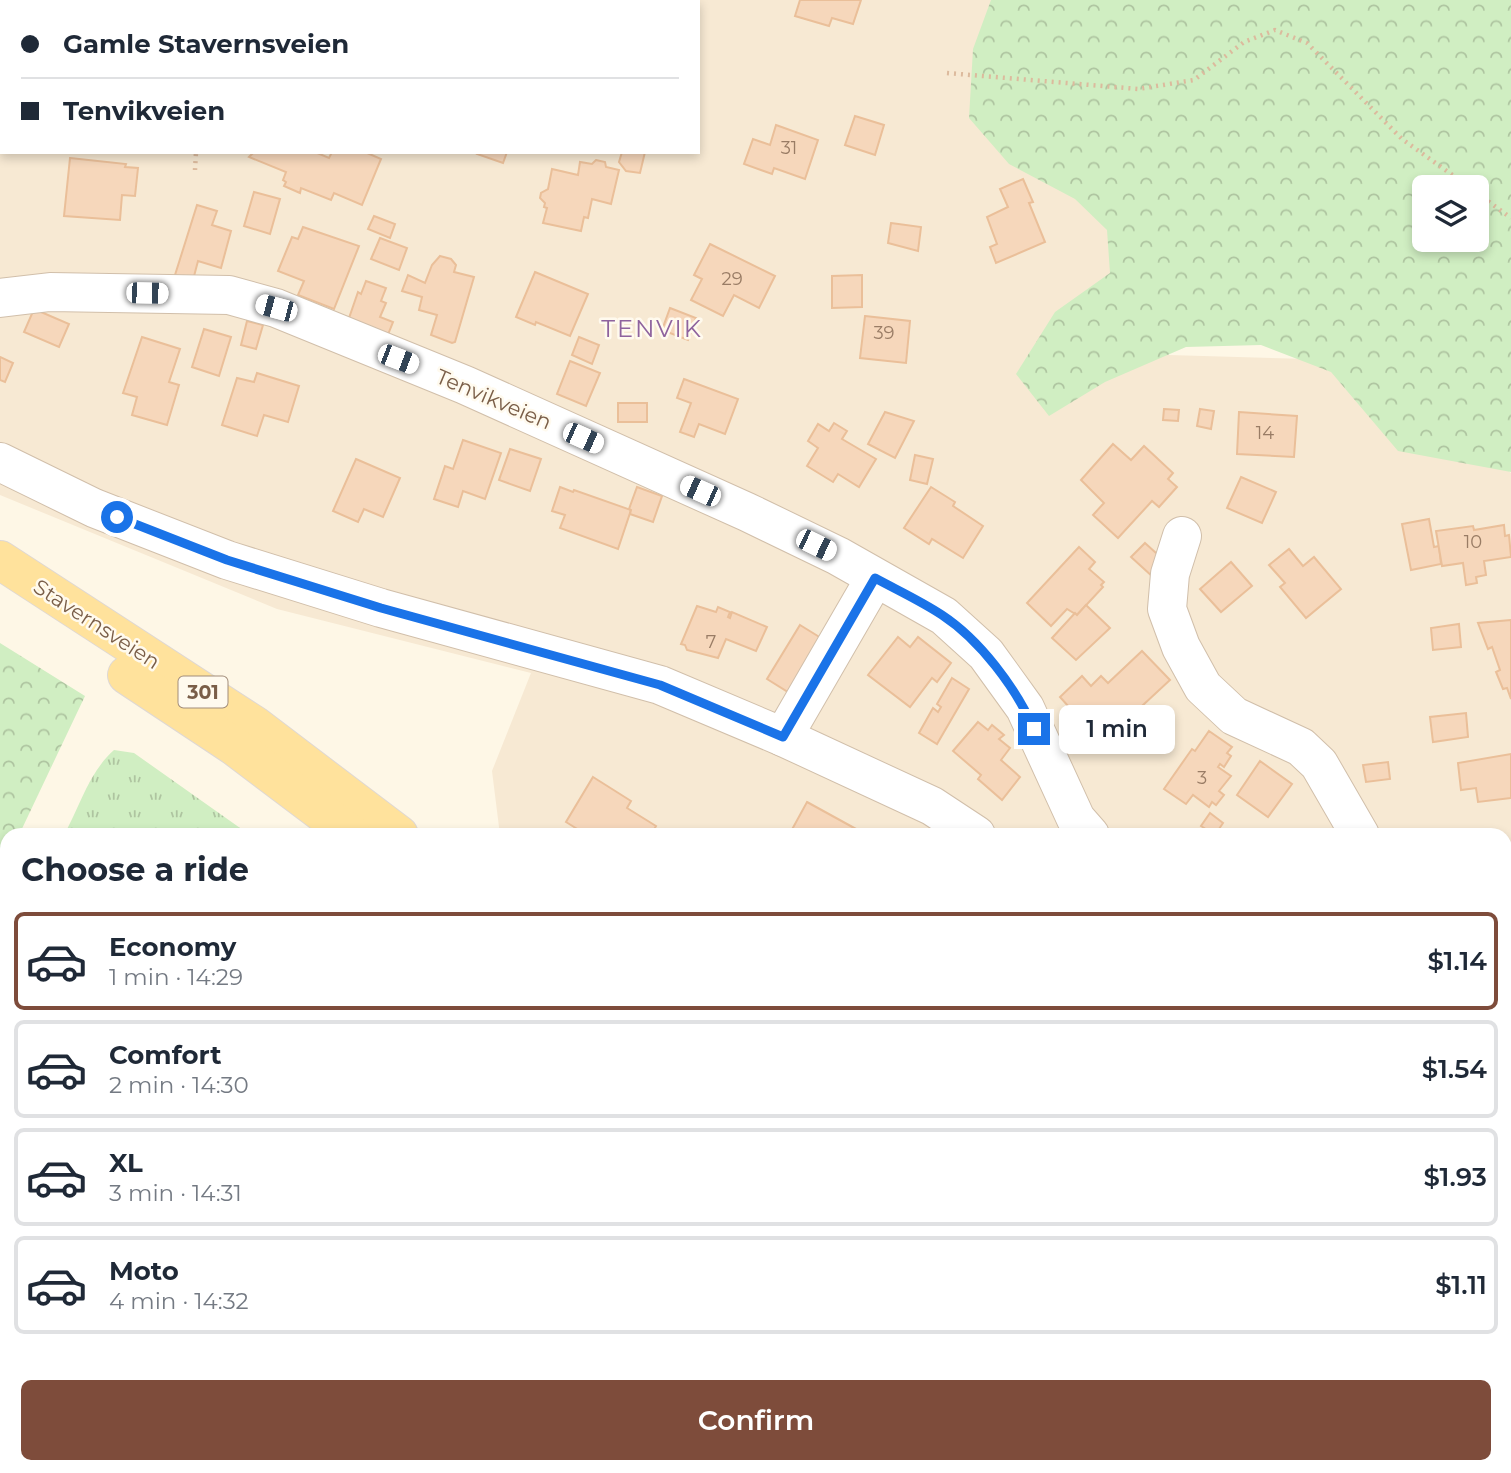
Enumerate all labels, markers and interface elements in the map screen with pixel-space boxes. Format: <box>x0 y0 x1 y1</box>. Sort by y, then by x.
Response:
text: Gamle Stavernsveien <box>63 28 349 60</box>
text: Tenvikveien <box>63 95 225 127</box>
house number: 31 <box>781 137 797 159</box>
map controls <box>1412 175 1489 252</box>
button: layers <box>1412 175 1489 252</box>
house number: 29 <box>721 268 743 290</box>
car <box>126 282 169 304</box>
car <box>253 292 300 324</box>
district label: TENVIK <box>601 314 703 343</box>
house number: 39 <box>873 322 895 344</box>
car <box>375 342 422 376</box>
street label: Tenvikveien <box>433 363 555 435</box>
car <box>560 420 607 456</box>
house number: 14 <box>1256 422 1274 444</box>
car <box>677 473 724 509</box>
route start <box>101 501 133 533</box>
car <box>793 526 840 564</box>
house number: 10 <box>1464 531 1482 553</box>
street label: Stavernsveien <box>29 574 165 674</box>
house number: 7 <box>706 631 716 653</box>
road number: 301 <box>178 677 228 708</box>
callout: 1 min <box>1058 704 1174 754</box>
route end <box>1018 713 1050 745</box>
text: 1 min <box>1086 715 1148 743</box>
house number: 3 <box>1197 767 1207 789</box>
text: Choose a ride <box>21 850 249 889</box>
icon: car <box>25 930 88 993</box>
text: Economy <box>109 931 236 963</box>
text: $1.14 <box>1427 945 1487 977</box>
text: 1 min · 14:29 <box>109 963 243 991</box>
icon: car <box>25 1038 88 1101</box>
text: Comfort <box>109 1039 221 1071</box>
text: $1.54 <box>1422 1053 1487 1085</box>
text: 2 min · 14:30 <box>109 1071 249 1099</box>
icon: car <box>25 1146 88 1209</box>
text: XL <box>109 1147 143 1179</box>
text: $1.93 <box>1423 1161 1487 1193</box>
text: 3 min · 14:31 <box>109 1179 242 1207</box>
icon: car <box>25 1254 88 1317</box>
text: Moto <box>109 1255 179 1287</box>
text: $1.11 <box>1435 1269 1487 1301</box>
text: 4 min · 14:32 <box>109 1287 249 1315</box>
button: Confirm <box>21 1380 1491 1460</box>

